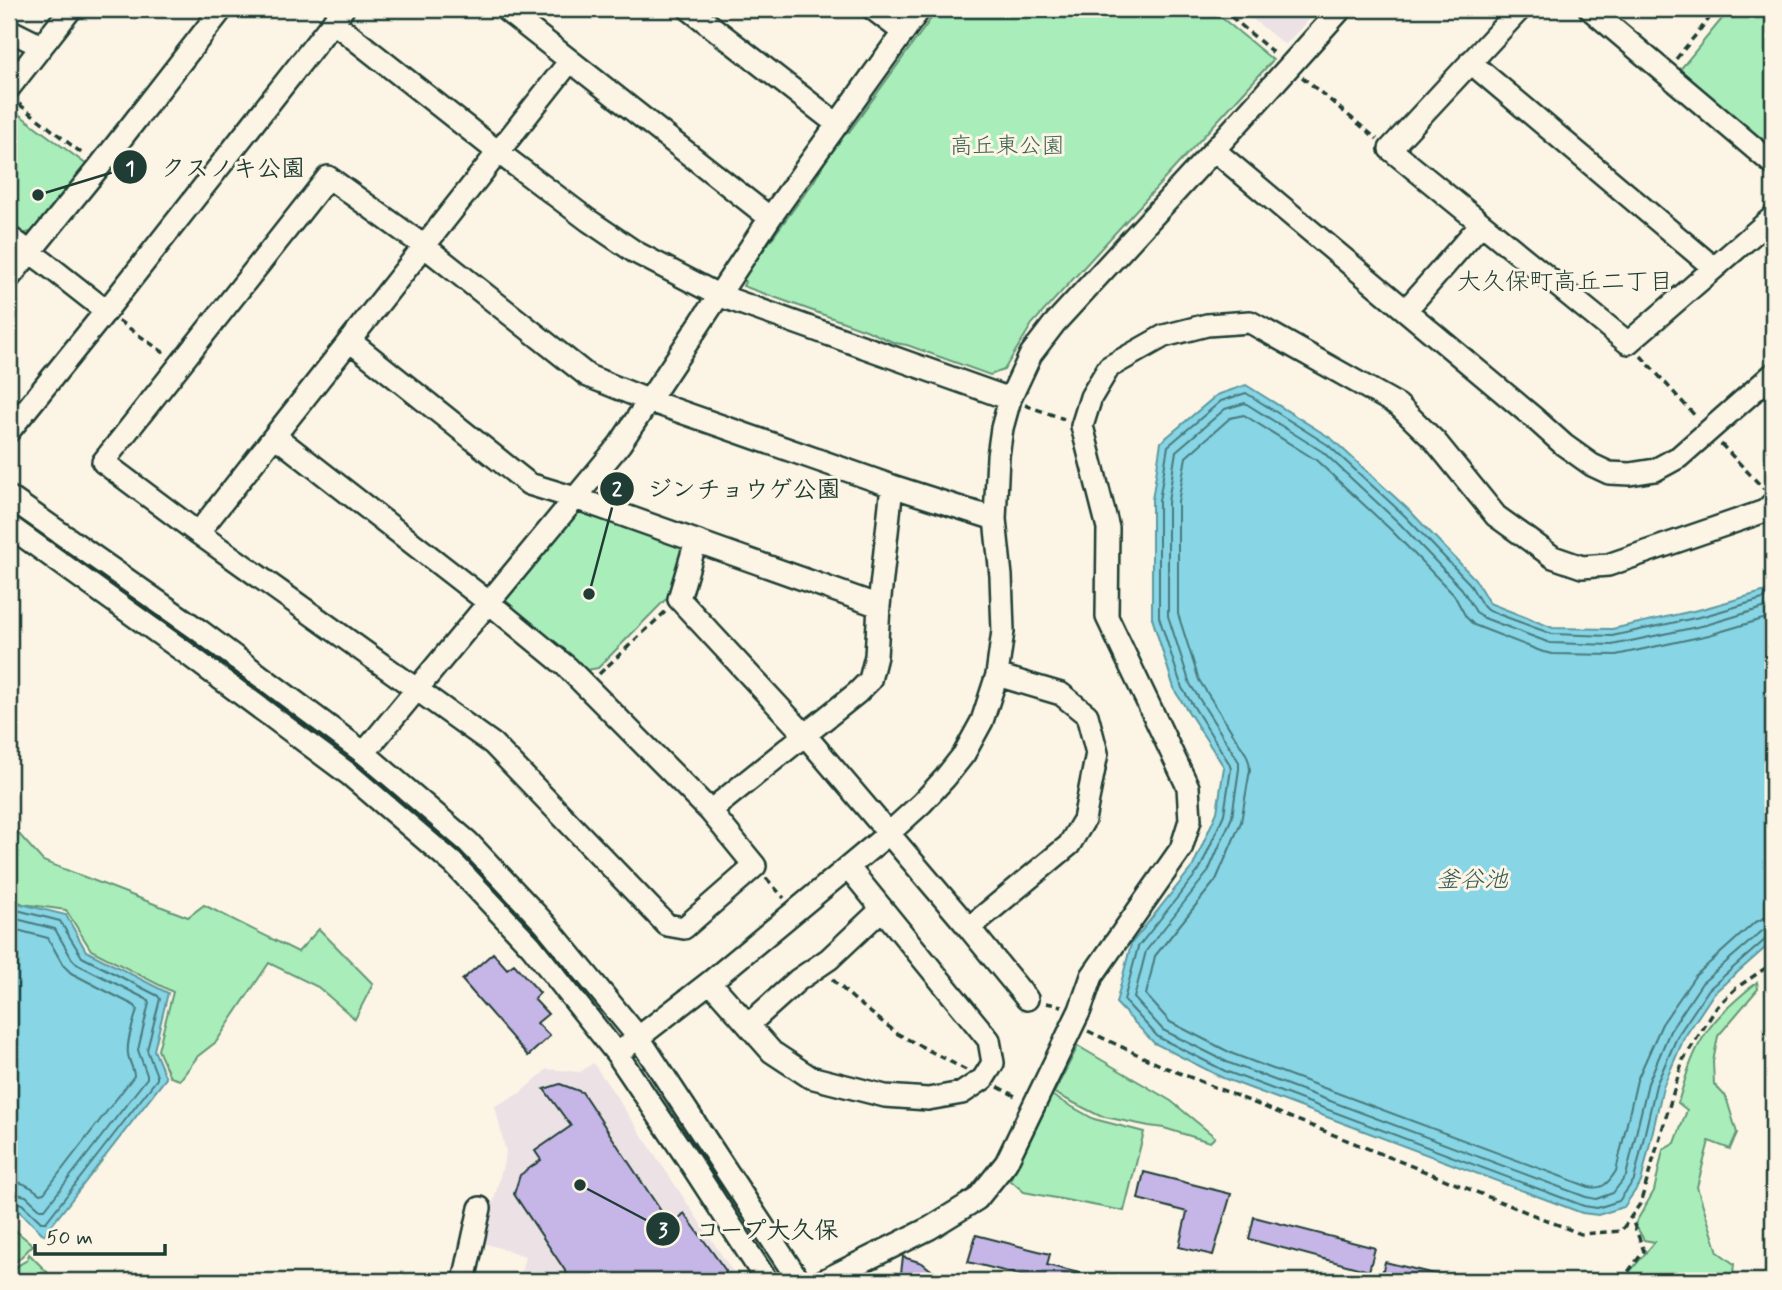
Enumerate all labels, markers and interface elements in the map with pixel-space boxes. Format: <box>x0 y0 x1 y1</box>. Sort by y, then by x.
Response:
park label: 高丘東公園 <box>950 132 1065 162</box>
callout: クスノキ公園 <box>112 145 319 190</box>
text: クスノキ公園 <box>161 154 305 185</box>
text: 1 <box>125 155 135 183</box>
district label: 大久保町高丘二丁目 <box>1457 267 1673 298</box>
callout: ジンチョウゲ公園 <box>599 467 854 512</box>
text: ジンチョウゲ公園 <box>648 475 840 506</box>
text: 2 <box>612 476 623 504</box>
water label: 釜谷池 <box>1436 865 1509 896</box>
callout: コープ大久保 <box>646 1207 853 1252</box>
scale bar <box>35 1213 164 1257</box>
text: コープ大久保 <box>695 1216 839 1247</box>
text: 3 <box>658 1217 668 1245</box>
text: 50 m <box>46 1224 93 1252</box>

